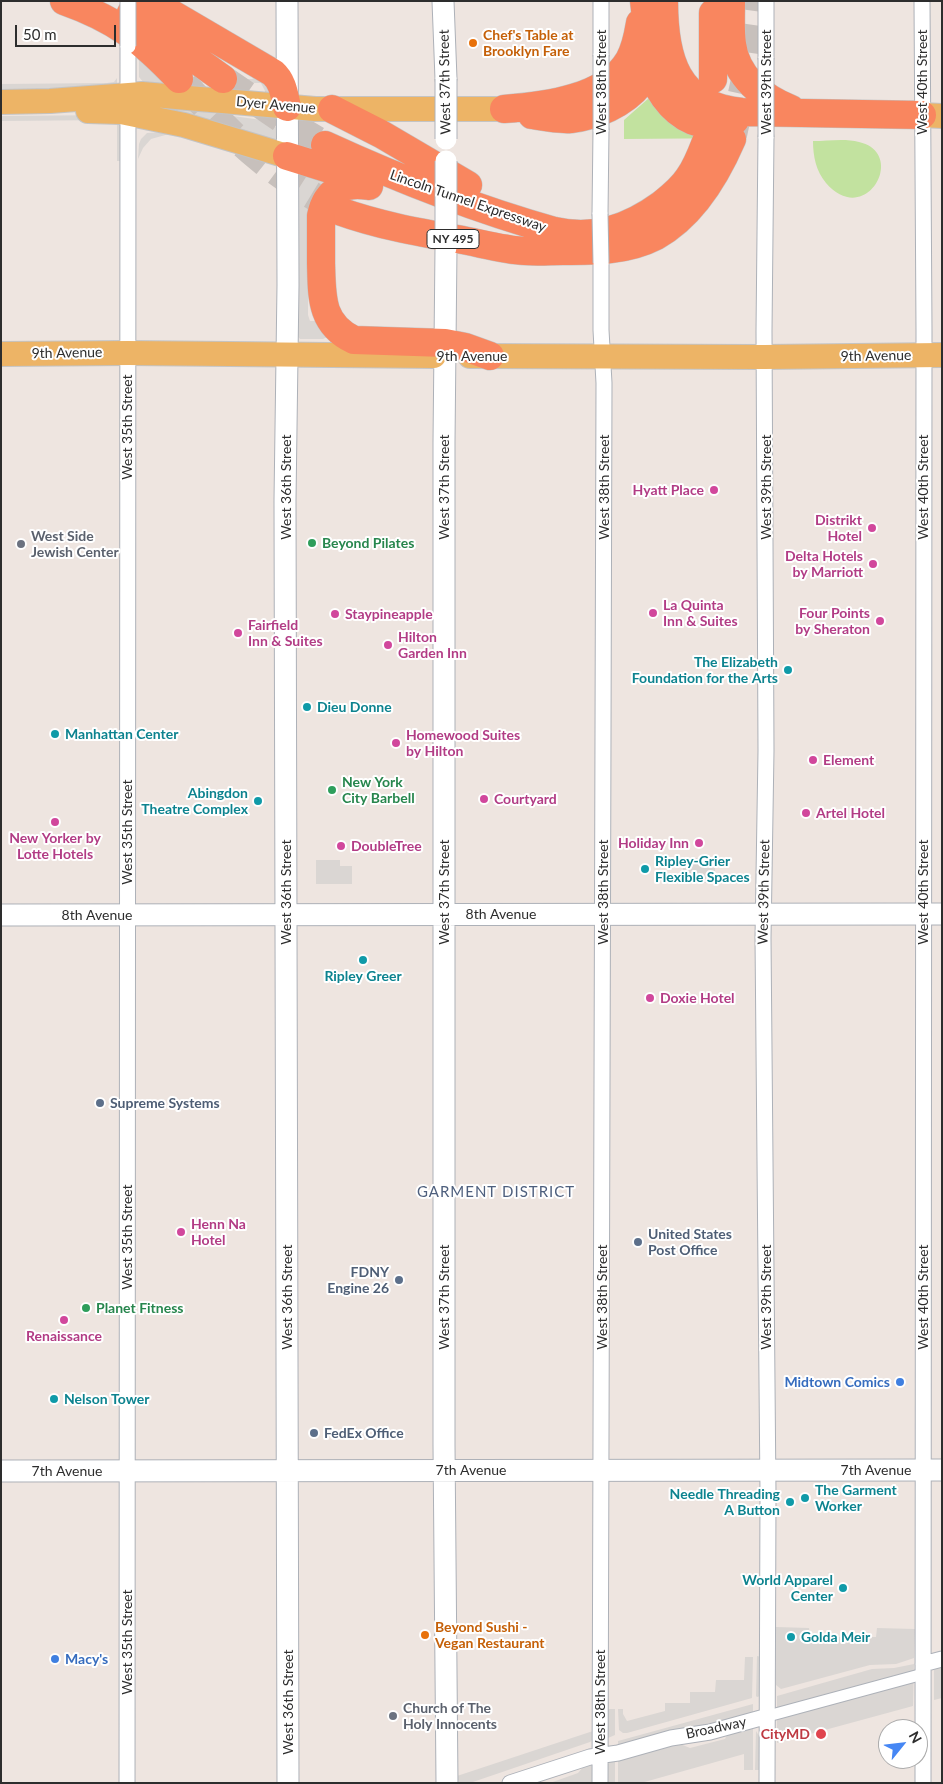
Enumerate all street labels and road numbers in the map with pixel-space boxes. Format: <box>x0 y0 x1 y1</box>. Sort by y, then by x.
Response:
street label: West 37th Street <box>436 29 454 135</box>
street label: West 38th Street <box>593 29 609 135</box>
street label: West 39th Street <box>758 29 774 135</box>
street label: West 40th Street <box>914 29 930 135</box>
street label: Dyer Avenue <box>235 93 317 117</box>
street label: Lincoln Tunnel Expressway <box>388 166 548 236</box>
road number: NY 495 <box>427 230 479 248</box>
street label: 9th Avenue <box>31 344 103 362</box>
street label: 9th Avenue <box>840 347 912 365</box>
street label: 9th Avenue <box>437 348 507 364</box>
street label: West 35th Street <box>119 374 135 480</box>
street label: West 36th Street <box>278 434 294 540</box>
street label: West 37th Street <box>436 434 452 540</box>
street label: West 38th Street <box>596 434 612 540</box>
street label: West 39th Street <box>758 434 774 540</box>
street label: West 40th Street <box>915 434 931 540</box>
street label: West 35th Street <box>119 779 135 885</box>
street label: West 36th Street <box>278 839 294 945</box>
street label: West 37th Street <box>436 839 452 945</box>
street label: West 38th Street <box>595 839 611 945</box>
street label: West 39th Street <box>755 839 773 945</box>
street label: West 40th Street <box>915 839 931 945</box>
street label: 8th Avenue <box>466 906 536 922</box>
street label: 8th Avenue <box>62 907 132 923</box>
street label: West 35th Street <box>119 1184 135 1290</box>
street label: West 36th Street <box>279 1244 295 1350</box>
street label: West 37th Street <box>436 1244 452 1350</box>
street label: West 38th Street <box>594 1244 610 1350</box>
street label: West 39th Street <box>758 1244 774 1350</box>
street label: West 40th Street <box>915 1244 931 1350</box>
street label: 7th Avenue <box>436 1462 506 1478</box>
street label: 7th Avenue <box>841 1462 911 1478</box>
street label: 7th Avenue <box>32 1463 102 1479</box>
street label: West 35th Street <box>119 1589 135 1695</box>
street label: West 36th Street <box>280 1649 296 1755</box>
street label: West 38th Street <box>592 1649 608 1755</box>
street label: Broadway <box>684 1713 748 1743</box>

